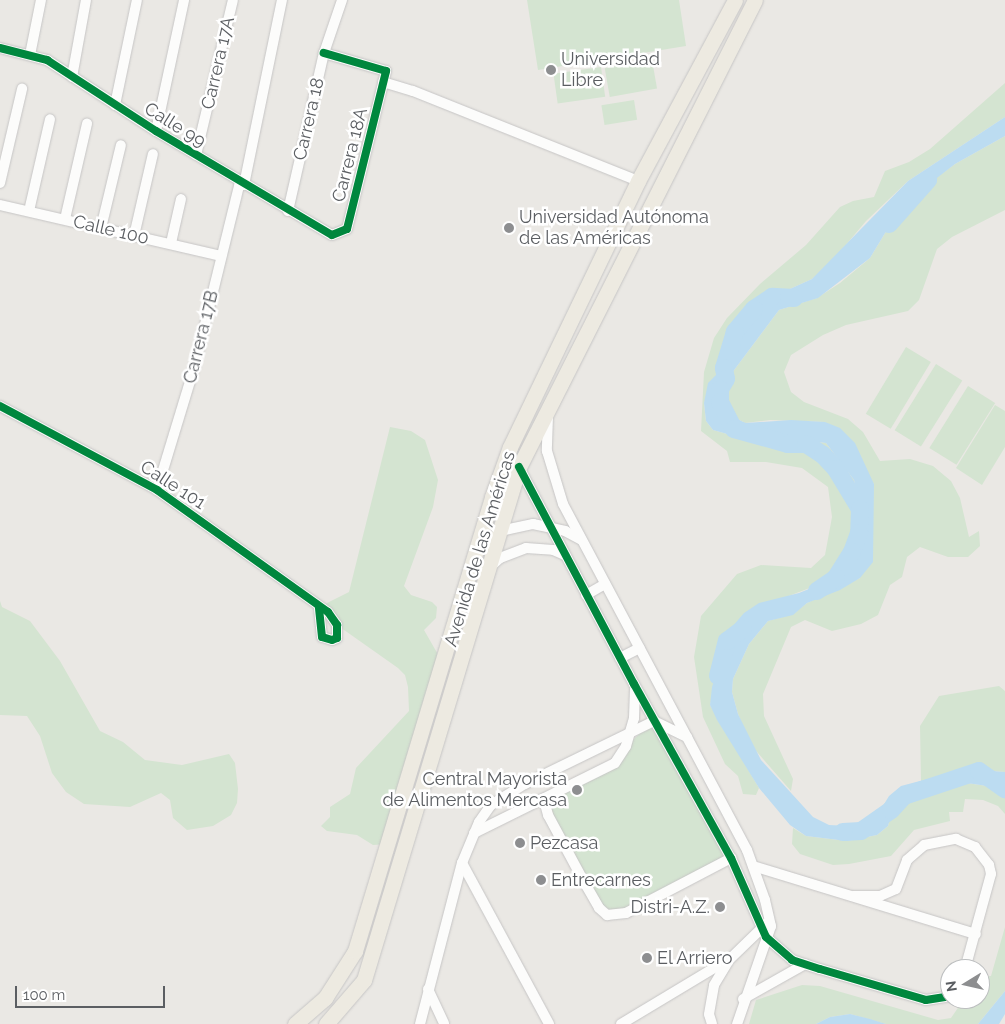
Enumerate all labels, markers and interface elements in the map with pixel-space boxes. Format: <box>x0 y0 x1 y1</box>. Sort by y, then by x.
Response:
street label: Carrera 17A <box>197 15 239 111</box>
place label: Universidad Libre <box>561 49 660 92</box>
marker: Universidad Libre <box>545 64 557 76</box>
street label: Carrera 18 <box>289 76 329 162</box>
street label: Calle 99 <box>140 98 210 152</box>
street label: Carrera 18A <box>328 106 372 204</box>
place label: Universidad Autónoma de las Américas <box>519 207 709 250</box>
street label: Calle 100 <box>71 211 151 249</box>
marker: Universidad Autónoma de las Américas <box>503 222 515 234</box>
street label: Carrera 17B <box>179 288 223 386</box>
street label: Avenida de las Américas <box>440 448 520 650</box>
street label: Calle 101 <box>136 456 210 514</box>
place label: Central Mayorista de Alimentos Mercasa <box>382 769 567 812</box>
marker: Central Mayorista de Alimentos Mercasa <box>571 784 583 796</box>
place label: Pezcasa <box>530 832 598 854</box>
marker: Pezcasa <box>514 837 526 849</box>
place label: Entrecarnes <box>551 869 651 891</box>
marker: Entrecarnes <box>535 874 547 886</box>
place label: Distri-A.Z. <box>630 896 710 918</box>
marker: Distri-A.Z. <box>714 901 726 913</box>
place label: El Arriero <box>657 947 733 969</box>
marker: El Arriero <box>641 952 653 964</box>
north arrow <box>940 959 990 1009</box>
scale bar <box>18 976 168 1008</box>
text: N <box>942 980 960 993</box>
text: 100 m <box>23 986 65 1004</box>

